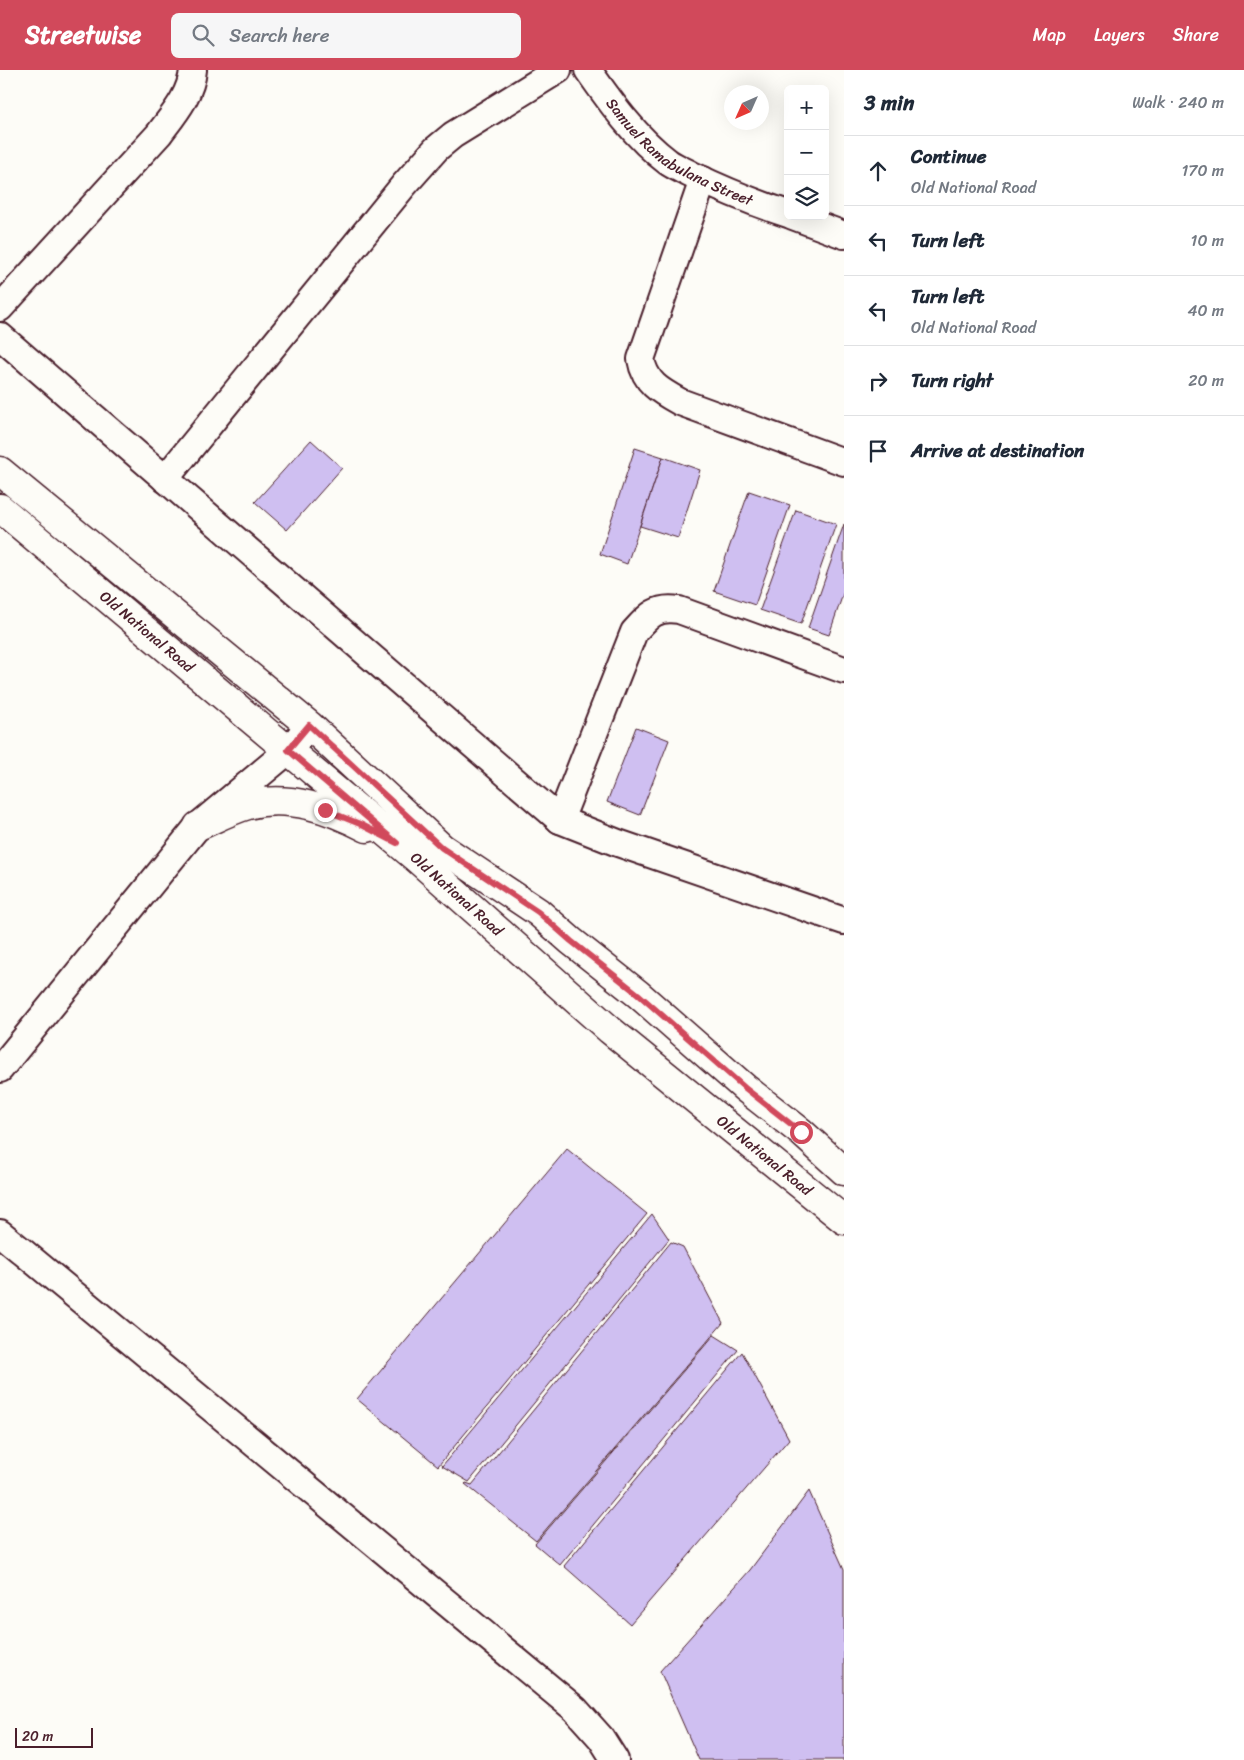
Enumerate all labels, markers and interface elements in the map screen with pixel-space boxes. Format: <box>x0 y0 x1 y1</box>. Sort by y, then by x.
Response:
search box <box>171 13 521 58</box>
text: Streetwise <box>25 14 141 56</box>
text: Search here <box>229 19 329 52</box>
text: Map <box>1033 19 1066 51</box>
text: Layers <box>1094 19 1145 51</box>
text: Share <box>1173 19 1219 51</box>
icon: search <box>189 21 217 49</box>
text: 3 min <box>864 84 914 122</box>
north arrow <box>724 85 769 130</box>
map controls <box>784 85 829 220</box>
button: + <box>784 85 829 130</box>
text: Walk · 240 m <box>1132 88 1224 117</box>
street label: Samuel Ramabulana Street <box>599 92 758 214</box>
button: − <box>784 130 829 175</box>
text: Continue <box>911 140 987 173</box>
text: 170 m <box>1181 156 1224 185</box>
icon: ahead <box>864 157 892 185</box>
text: Old National Road <box>911 173 1036 202</box>
button: layers <box>784 175 829 220</box>
text: Turn left <box>911 224 984 257</box>
text: 10 m <box>1191 226 1224 255</box>
icon: left <box>864 227 892 255</box>
text: Turn left <box>911 280 984 313</box>
text: 40 m <box>1187 296 1224 325</box>
icon: left <box>864 297 892 325</box>
text: Old National Road <box>911 313 1036 342</box>
text: Turn right <box>911 364 993 397</box>
text: 20 m <box>1188 366 1224 395</box>
icon: right <box>864 367 892 395</box>
text: Arrive at destination <box>911 434 1084 467</box>
icon: arrive <box>864 437 892 465</box>
street label: Old National Road <box>94 584 201 680</box>
route end <box>314 799 337 822</box>
street label: Old National Road <box>404 845 510 943</box>
street label: Old National Road <box>711 1108 819 1203</box>
route start <box>790 1121 813 1144</box>
text: 20 m <box>22 1724 53 1749</box>
scale bar <box>15 1725 92 1748</box>

